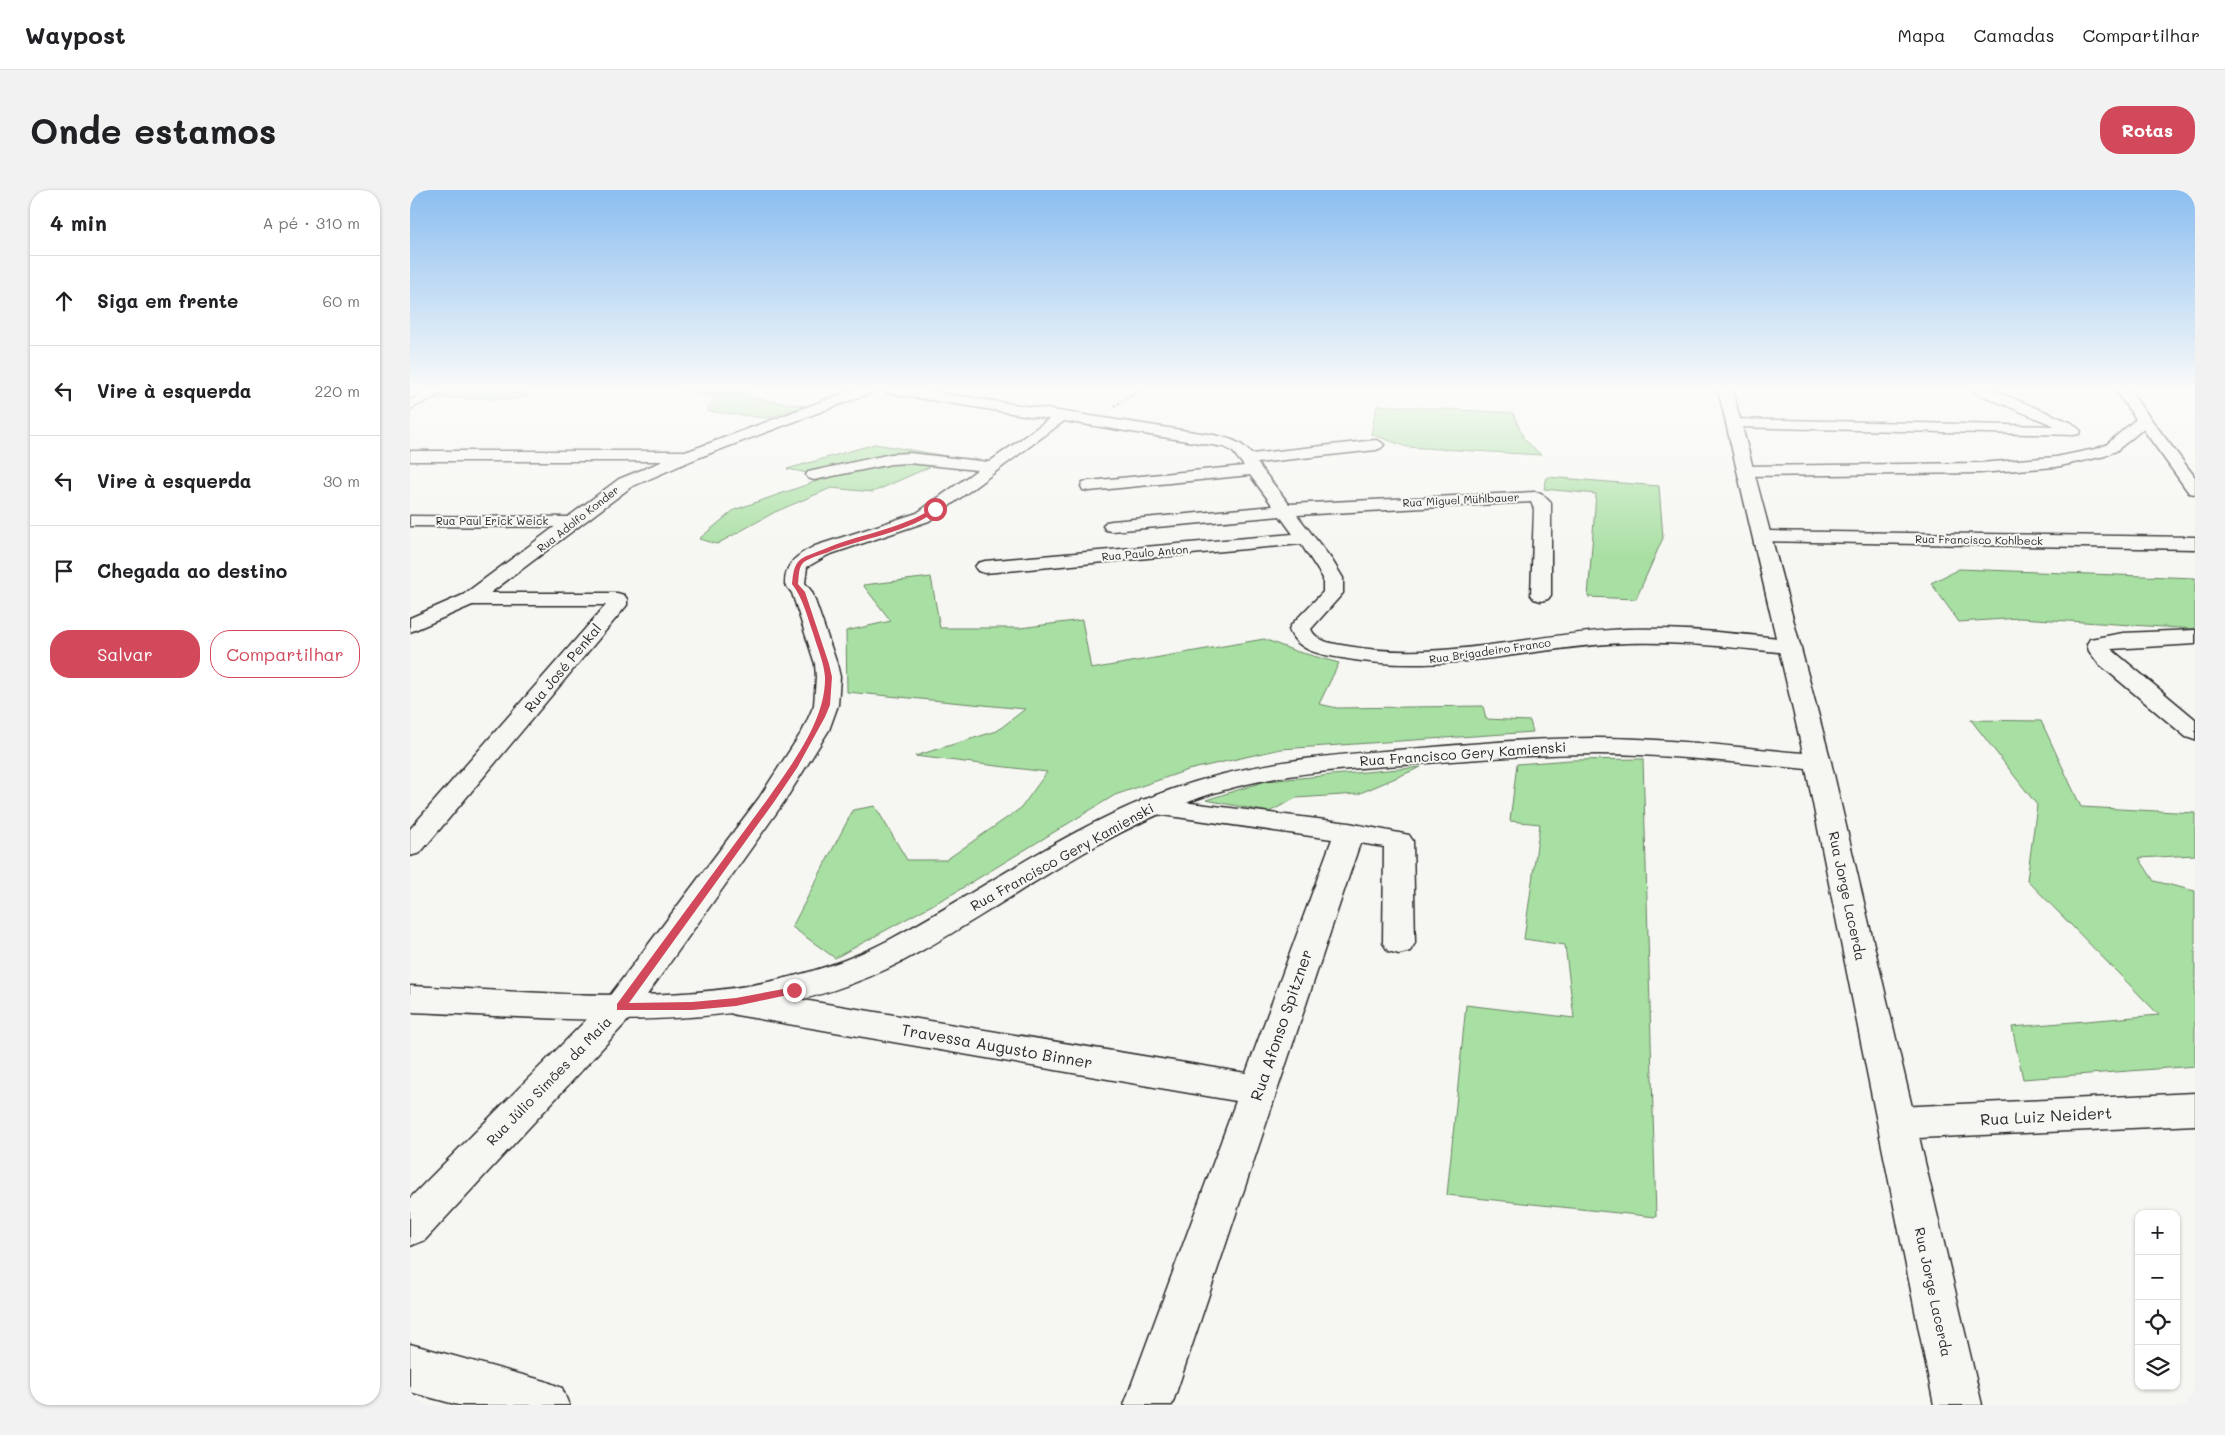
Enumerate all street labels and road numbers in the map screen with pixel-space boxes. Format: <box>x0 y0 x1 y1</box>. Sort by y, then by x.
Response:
street label: Rua Adolfo Konder <box>534 482 622 555</box>
street label: Rua Miguel Mühlbauer <box>1402 489 1520 510</box>
street label: Rua Paul Erick Weick <box>436 513 548 528</box>
street label: Rua Francisco Kohlbeck <box>1915 531 2043 548</box>
street label: Rua Paulo Anton <box>1101 541 1189 564</box>
street label: Rua José Penkal <box>520 619 605 716</box>
street label: Rua Brigadeiro Franco <box>1428 634 1552 666</box>
street label: Rua Francisco Gery Kamienski <box>1359 737 1567 770</box>
street label: Rua Francisco Gery Kamienski <box>967 798 1157 915</box>
street label: Rua Jorge Lacerda <box>1825 829 1870 962</box>
street label: Rua Afonso Spitzner <box>1245 946 1316 1103</box>
street label: Rua Júlio Simões da Maia <box>482 1012 615 1149</box>
street label: Travessa Augusto Binner <box>900 1018 1094 1073</box>
street label: Rua Luiz Neidert <box>1980 1102 2112 1129</box>
street label: Rua Jorge Lacerda <box>1911 1225 1956 1358</box>

